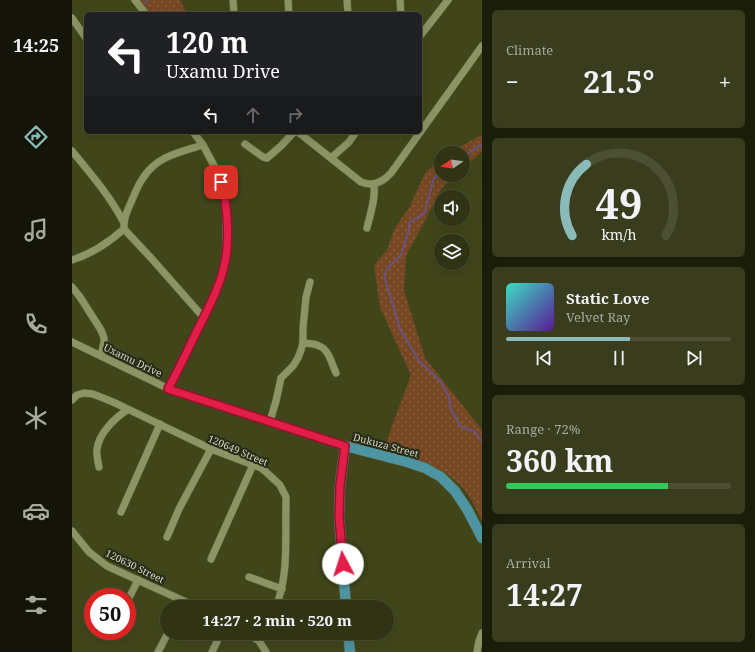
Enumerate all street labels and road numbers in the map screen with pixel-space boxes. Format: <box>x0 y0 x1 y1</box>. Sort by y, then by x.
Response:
street label: Uxamu Drive <box>101 340 165 380</box>
street label: Dukuza Street <box>352 430 421 461</box>
street label: 120649 Street <box>206 431 271 469</box>
street label: 120630 Street <box>103 546 167 587</box>

